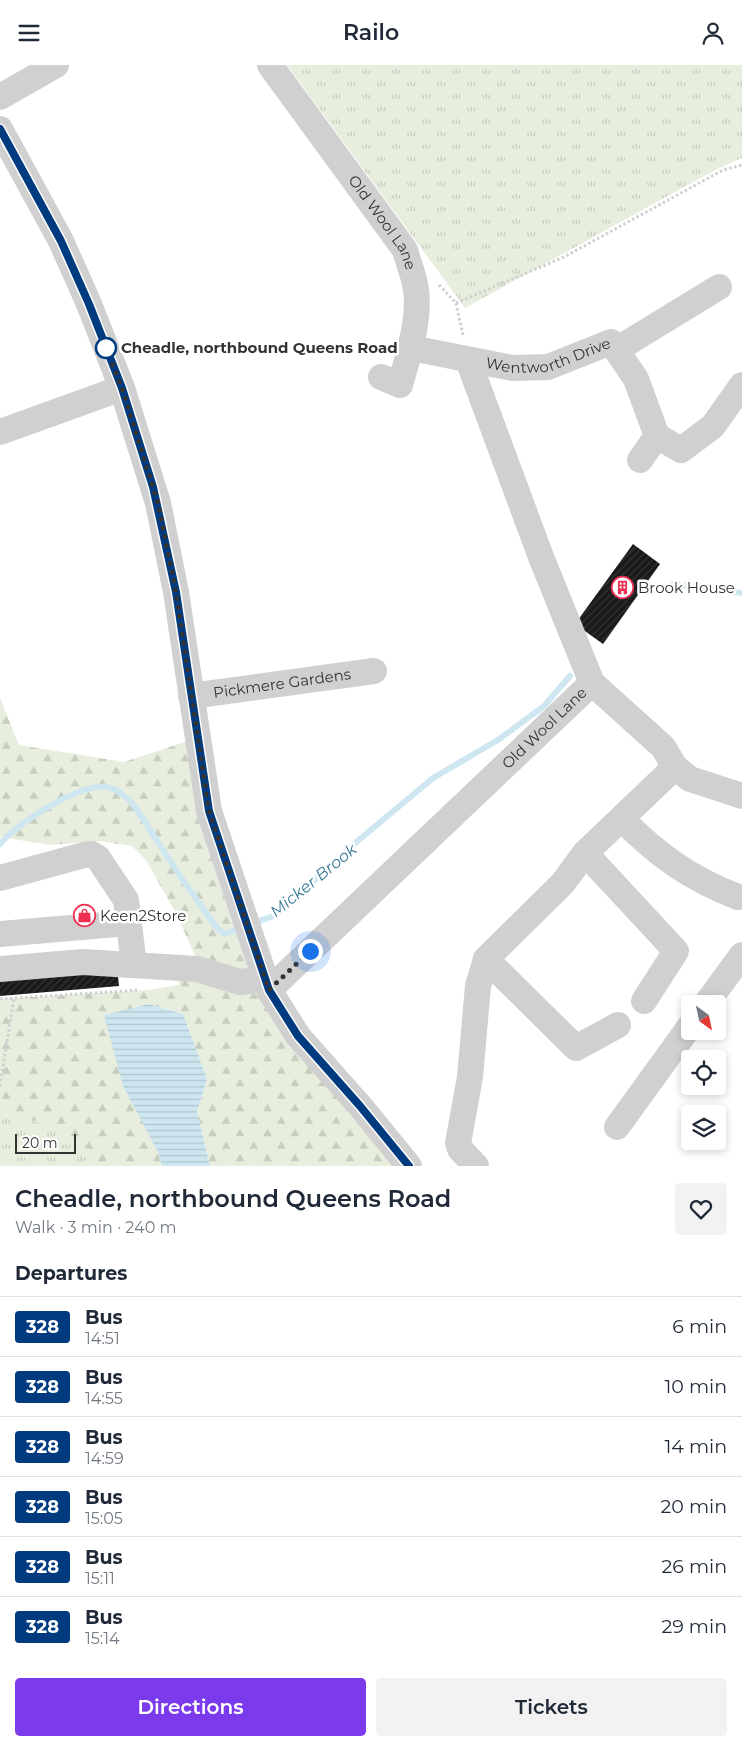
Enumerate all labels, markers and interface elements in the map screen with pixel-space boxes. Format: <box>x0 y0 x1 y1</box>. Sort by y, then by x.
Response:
icon: menu <box>15 19 43 47</box>
text: Railo <box>343 19 399 46</box>
icon: person <box>699 19 727 47</box>
street label: Old Wool Lane <box>345 171 420 272</box>
street label: Wentworth Drive <box>484 333 613 377</box>
marker: Cheadle, northbound Queens Road <box>95 337 117 359</box>
place label: Cheadle, northbound Queens Road <box>121 338 398 357</box>
building icon: Brook House <box>610 576 634 600</box>
place label: Brook House <box>638 578 735 597</box>
street label: Pickmere Gardens <box>212 664 352 702</box>
street label: Old Wool Lane <box>498 683 591 773</box>
water label: Micker Brook <box>266 839 362 921</box>
shop icon: Keen2Store <box>72 904 96 928</box>
place label: Keen2Store <box>100 906 186 925</box>
your location <box>298 939 323 964</box>
north arrow <box>681 995 726 1040</box>
map controls <box>681 995 726 1150</box>
button: locate <box>681 1050 726 1095</box>
button: layers <box>681 1105 726 1150</box>
scale bar <box>15 1131 76 1154</box>
text: 20 m <box>22 1134 58 1152</box>
button: heart <box>675 1183 727 1235</box>
text: Cheadle, northbound Queens Road <box>15 1184 451 1213</box>
text: Walk · 3 min · 240 m <box>15 1218 176 1237</box>
text: Departures <box>15 1262 127 1285</box>
text: Bus <box>85 1306 123 1329</box>
text: 6 min <box>672 1315 727 1338</box>
text: 328 <box>26 1316 59 1338</box>
text: 14:51 <box>85 1329 120 1348</box>
text: Bus <box>85 1366 123 1389</box>
text: 10 min <box>664 1375 727 1398</box>
text: 328 <box>26 1376 59 1398</box>
text: 14:55 <box>85 1389 123 1408</box>
text: Bus <box>85 1426 123 1449</box>
text: 14 min <box>664 1435 727 1458</box>
text: 328 <box>26 1436 59 1458</box>
text: 14:59 <box>85 1449 124 1468</box>
text: Bus <box>85 1486 123 1509</box>
text: 20 min <box>661 1495 727 1518</box>
text: 328 <box>26 1496 59 1518</box>
text: 15:05 <box>85 1509 123 1528</box>
text: Bus <box>85 1546 123 1569</box>
text: 26 min <box>662 1555 727 1578</box>
text: 328 <box>26 1556 59 1578</box>
text: 15:11 <box>85 1569 115 1588</box>
text: Bus <box>85 1606 123 1629</box>
text: 29 min <box>662 1615 727 1638</box>
text: 328 <box>26 1616 59 1638</box>
text: 15:14 <box>85 1629 120 1648</box>
button: Directions <box>15 1678 366 1736</box>
button: Tickets <box>376 1678 727 1736</box>

